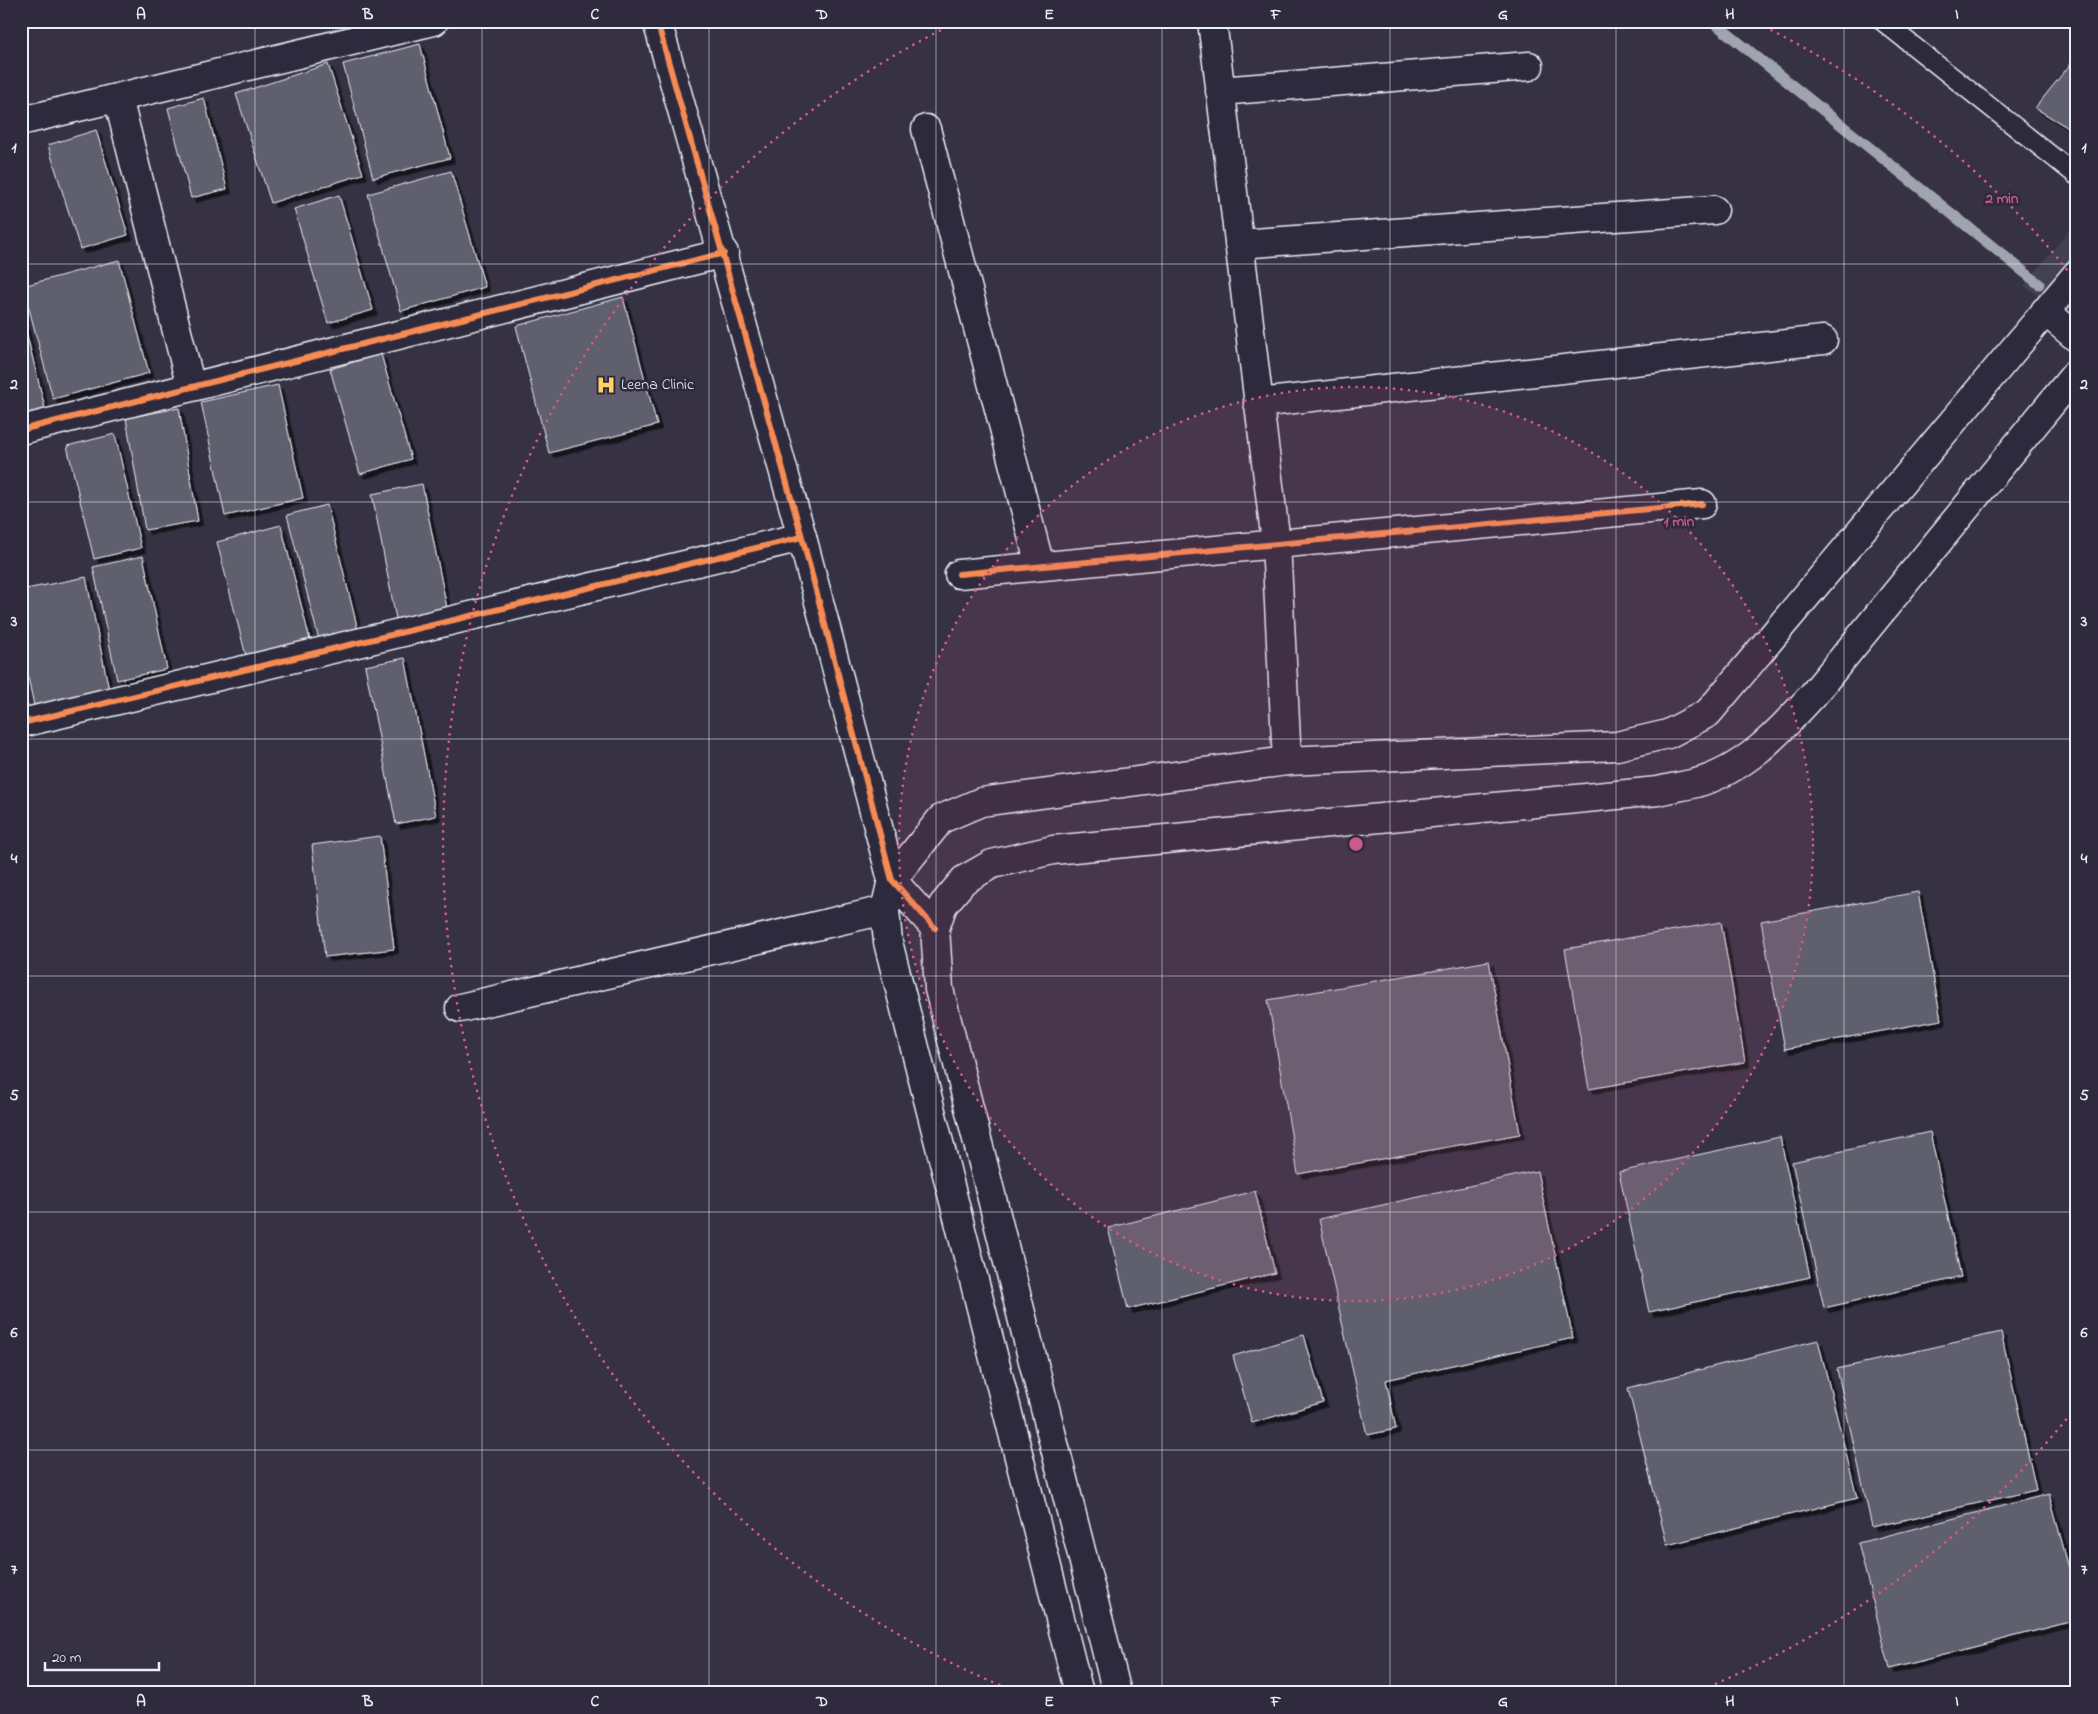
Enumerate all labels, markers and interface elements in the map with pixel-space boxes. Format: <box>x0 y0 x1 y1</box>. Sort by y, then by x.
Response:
text: A <box>136 3 146 27</box>
text: B <box>362 3 374 27</box>
text: C <box>591 3 600 27</box>
text: D <box>815 3 828 27</box>
text: E <box>1044 3 1054 27</box>
text: F <box>1270 3 1282 27</box>
text: G <box>1498 3 1508 27</box>
text: H <box>1725 3 1735 27</box>
text: I <box>1955 3 1959 27</box>
text: 1 <box>11 136 17 160</box>
text: 1 <box>2081 136 2087 160</box>
text: 2 min <box>1985 188 2019 210</box>
text: 2 <box>9 373 18 397</box>
place label: Leena Clinic <box>621 373 695 397</box>
text: 2 <box>2079 373 2088 397</box>
hospital icon: Leena Clinic <box>595 374 617 396</box>
text: 1 min <box>1664 511 1695 533</box>
text: 3 <box>10 610 18 634</box>
text: 3 <box>2080 610 2088 634</box>
centre of rings <box>1347 835 1365 853</box>
text: 4 <box>10 847 18 871</box>
text: 4 <box>2080 847 2088 871</box>
text: 5 <box>9 1084 19 1108</box>
text: 5 <box>2079 1084 2089 1108</box>
text: 6 <box>9 1321 18 1345</box>
text: 6 <box>2079 1321 2088 1345</box>
text: 7 <box>11 1558 18 1582</box>
text: 7 <box>2081 1558 2088 1582</box>
scale bar <box>45 1639 159 1671</box>
text: 20 m <box>52 1647 82 1669</box>
text: A <box>136 1690 146 1714</box>
text: B <box>362 1690 374 1714</box>
text: C <box>591 1690 600 1714</box>
text: D <box>815 1690 828 1714</box>
text: E <box>1044 1690 1054 1714</box>
text: F <box>1270 1690 1282 1714</box>
text: G <box>1498 1690 1508 1714</box>
text: H <box>1725 1690 1735 1714</box>
text: I <box>1955 1690 1959 1714</box>

